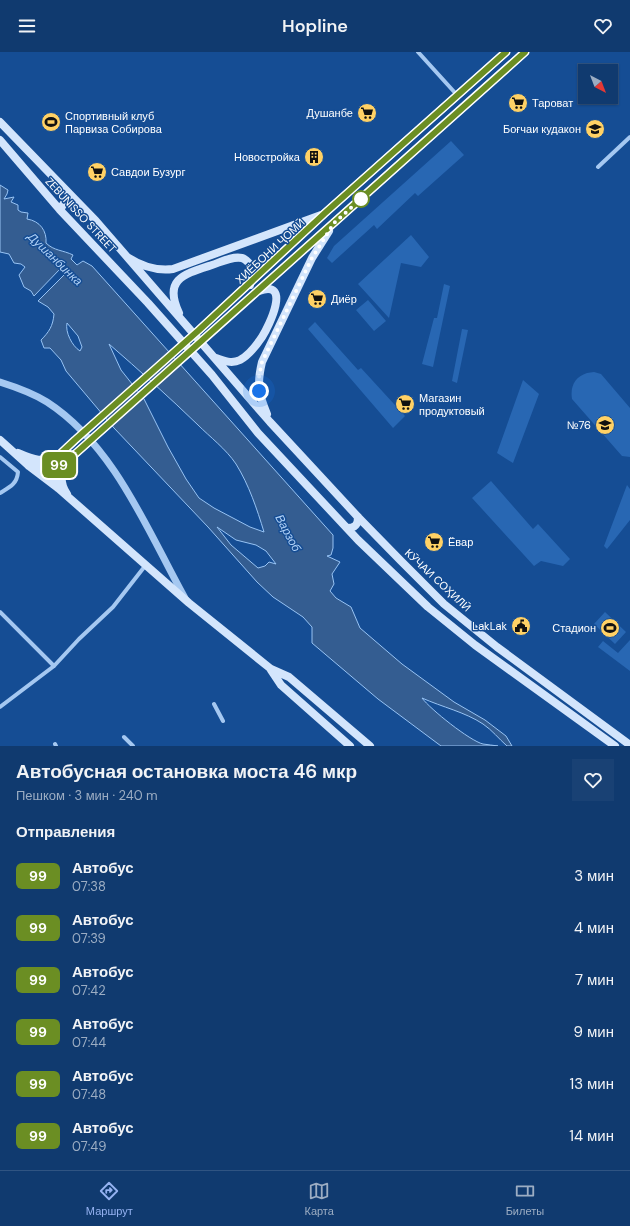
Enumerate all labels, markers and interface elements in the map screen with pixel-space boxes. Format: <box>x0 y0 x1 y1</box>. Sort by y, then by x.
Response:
text: Hopline <box>282 14 348 38</box>
icon: menu <box>16 15 38 37</box>
icon: heart <box>592 15 614 37</box>
north arrow <box>578 64 618 104</box>
map controls <box>578 64 618 104</box>
supermarket icon: Тароват <box>507 92 529 114</box>
place label: Тароват <box>532 96 573 110</box>
supermarket icon: Душанбе <box>356 102 378 124</box>
place label: Душанбе <box>306 106 353 120</box>
place label: Спортивный клуб Парвиза Собирова <box>65 109 163 136</box>
sports icon: Спортивный клуб Парвиза Собирова <box>40 111 62 133</box>
school or university icon: Боғчаи кудакон <box>584 118 606 140</box>
place label: Боғчаи кудакон <box>503 122 581 136</box>
building icon: Новостройка <box>303 146 325 168</box>
place label: Новостройка <box>234 150 301 164</box>
supermarket icon: Савдои Бузург <box>86 161 108 183</box>
place label: Савдои Бузург <box>111 165 185 179</box>
street label: ZEBUNISSO STREET <box>42 174 120 256</box>
unlabelled marker <box>352 190 370 208</box>
street label: ХИЁБОНИ ҶОМӢ <box>232 215 308 287</box>
water label: Душанбинка <box>23 227 86 289</box>
supermarket icon: Диёр <box>306 288 328 310</box>
place label: Диёр <box>331 292 357 306</box>
your location <box>249 381 269 401</box>
place label: Магазин продуктовый <box>419 391 485 418</box>
supermarket icon: Магазин продуктовый <box>394 393 416 415</box>
school or university icon: №76 <box>594 414 616 436</box>
place label: №76 <box>567 418 591 432</box>
line badge: 99 <box>41 452 77 478</box>
text: 99 <box>50 456 68 474</box>
water label: Варзоб <box>272 512 305 556</box>
supermarket icon: Ёвар <box>423 531 445 553</box>
place label: Ёвар <box>448 535 473 549</box>
street label: КӮЧАИ СОҲИЛӢ <box>402 546 474 614</box>
public building icon: LakLak <box>510 615 532 637</box>
sports icon: Стадион <box>599 617 621 639</box>
place label: LakLak <box>472 619 507 633</box>
place label: Стадион <box>552 621 596 635</box>
text: Автобусная остановка моста 46 мкр <box>16 759 357 784</box>
button: heart <box>572 759 614 801</box>
text: Пешком · 3 мин · 240 m <box>16 787 158 804</box>
text: Отправления <box>16 822 115 842</box>
text: Автобус <box>72 858 134 878</box>
text: 3 мин <box>574 866 614 886</box>
text: 99 <box>29 867 47 885</box>
text: 07:38 <box>72 878 106 895</box>
text: Автобус <box>72 910 134 930</box>
text: 4 мин <box>574 918 614 938</box>
text: 99 <box>29 919 47 937</box>
text: 07:39 <box>72 930 106 947</box>
text: Автобус <box>72 962 134 982</box>
text: 7 мин <box>575 970 614 990</box>
text: 99 <box>29 971 47 989</box>
text: 07:42 <box>72 982 106 999</box>
text: Автобус <box>72 1014 134 1034</box>
text: 9 мин <box>574 1022 614 1042</box>
text: 99 <box>29 1023 47 1041</box>
text: 07:44 <box>72 1034 106 1051</box>
text: Автобус <box>72 1066 134 1086</box>
text: 13 мин <box>569 1074 614 1094</box>
text: 99 <box>29 1075 47 1093</box>
text: 07:48 <box>72 1086 106 1103</box>
text: Автобус <box>72 1118 134 1138</box>
text: 14 мин <box>569 1126 614 1146</box>
text: 99 <box>29 1127 47 1145</box>
text: 07:49 <box>72 1138 106 1155</box>
tab: Маршрут <box>86 1180 133 1218</box>
tab: Карта <box>304 1180 334 1218</box>
tab: Билеты <box>506 1180 544 1218</box>

